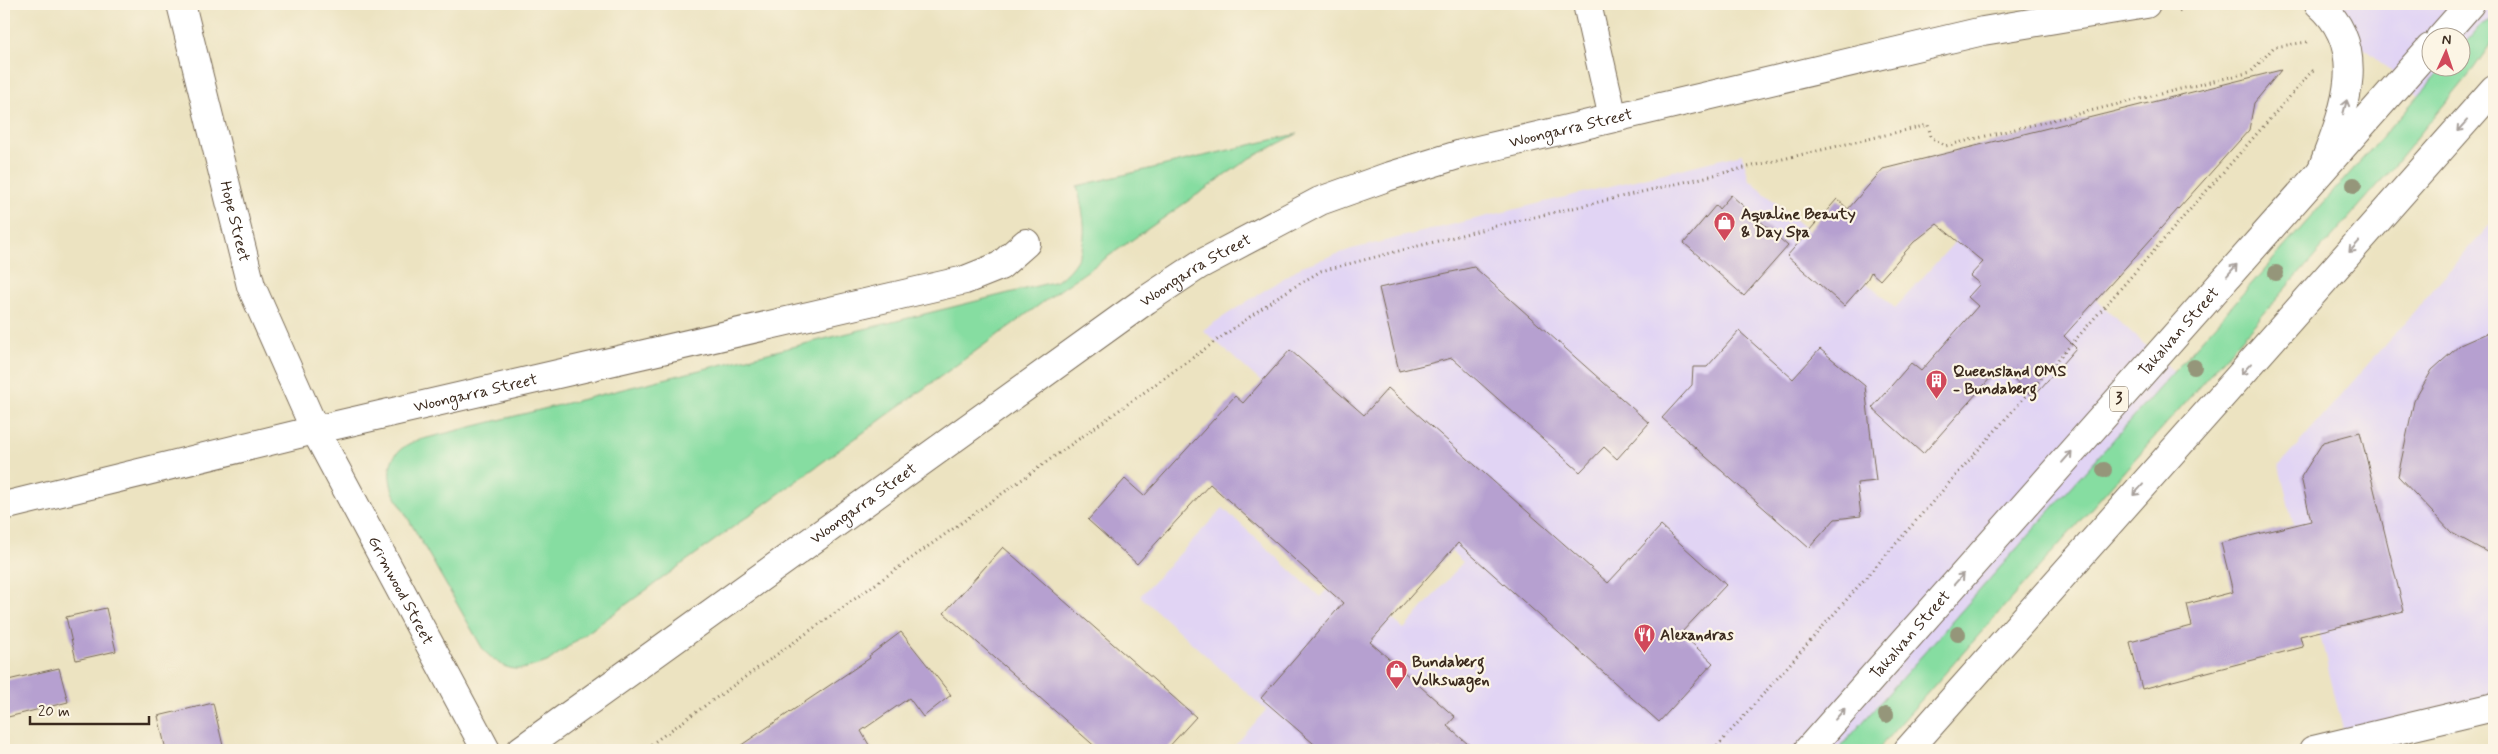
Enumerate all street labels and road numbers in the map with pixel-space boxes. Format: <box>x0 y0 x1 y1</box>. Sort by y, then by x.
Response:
street label: Woongarra Street <box>1507 103 1635 153</box>
street label: Hope Street <box>215 179 255 264</box>
street label: Woongarra Street <box>1136 229 1255 312</box>
street label: Takalvan Street <box>2134 282 2224 381</box>
street label: Woongarra Street <box>412 368 540 417</box>
road number: 3 <box>2110 386 2128 412</box>
street label: Woongarra Street <box>806 458 921 549</box>
street label: Grimwood Street <box>363 532 439 649</box>
street label: Takalvan Street <box>1865 585 1955 684</box>

